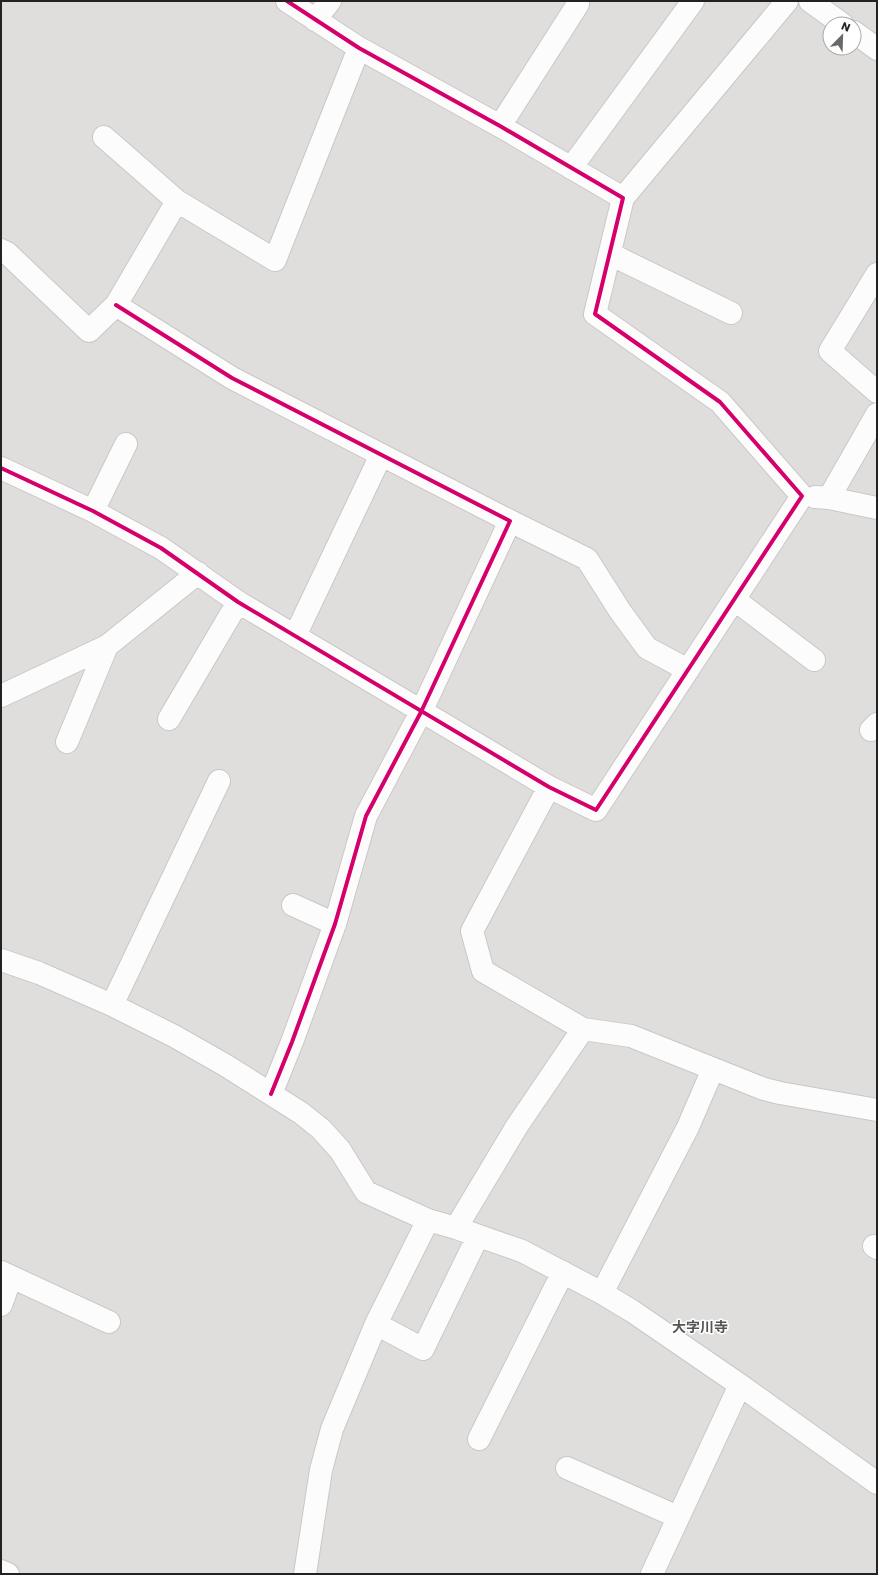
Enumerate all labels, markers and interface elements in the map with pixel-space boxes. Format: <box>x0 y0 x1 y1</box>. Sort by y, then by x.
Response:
north arrow <box>822 16 862 56</box>
text: N <box>839 18 853 36</box>
district label: 大字川寺 <box>672 1317 728 1337</box>

